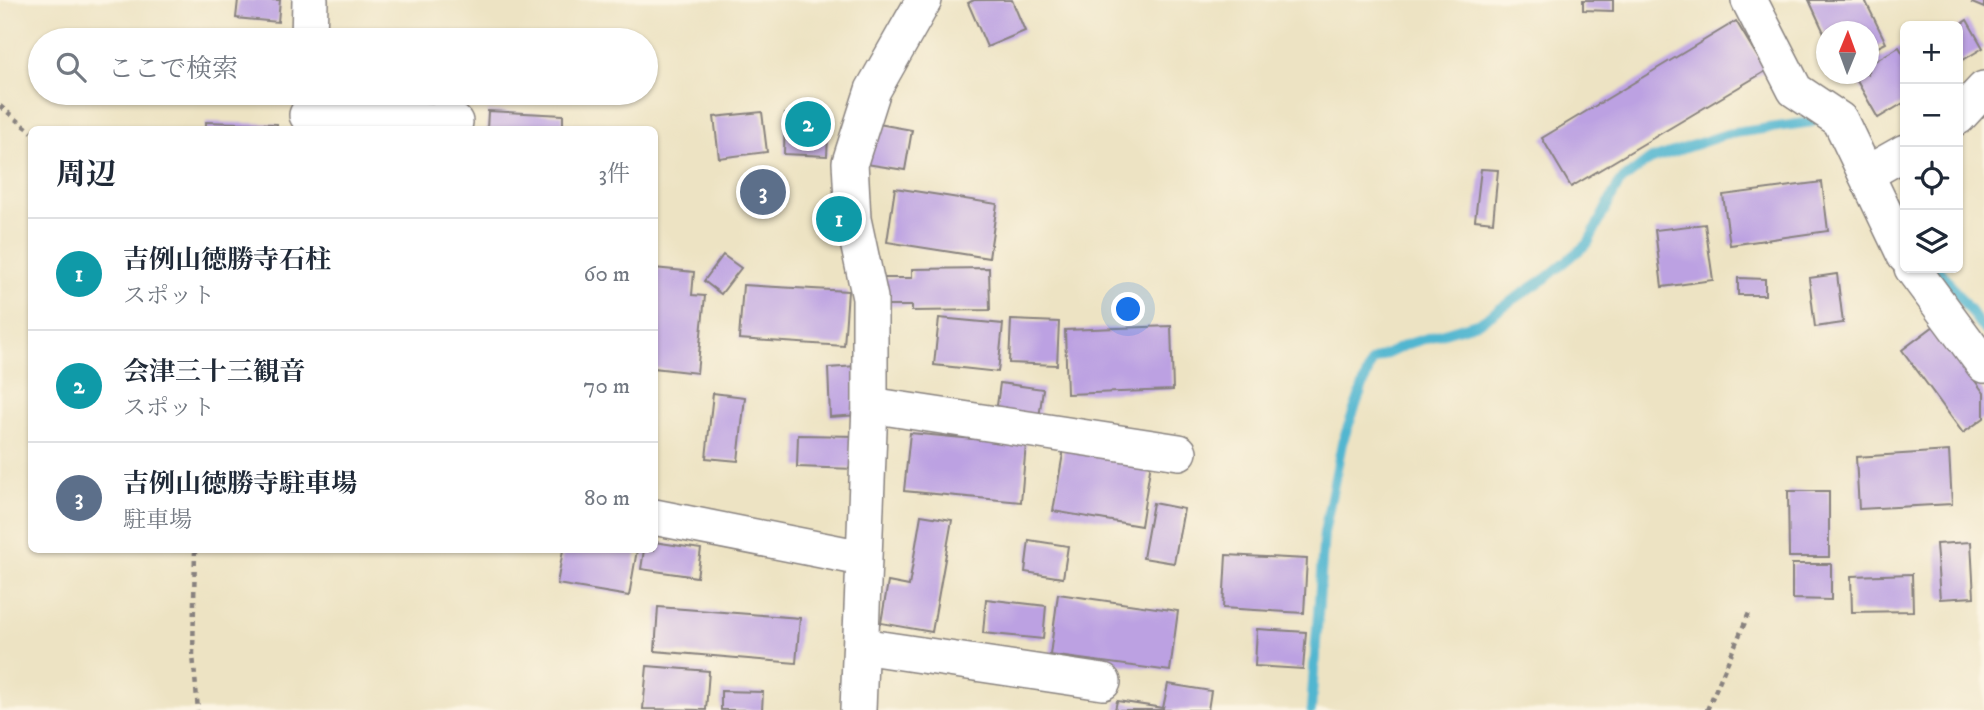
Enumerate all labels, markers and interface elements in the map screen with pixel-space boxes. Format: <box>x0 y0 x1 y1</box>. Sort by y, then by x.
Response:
north arrow <box>1816 21 1879 84</box>
map controls <box>1900 21 1963 273</box>
button: + <box>1900 21 1963 84</box>
search box <box>28 28 658 105</box>
icon: search <box>52 48 90 86</box>
text: ここで検索 <box>108 53 238 86</box>
button: − <box>1900 84 1963 147</box>
pin: 2 <box>785 98 831 150</box>
button: locate <box>1900 147 1963 210</box>
text: 周辺 <box>56 157 116 194</box>
text: 3件 <box>598 160 630 189</box>
pin: 3 <box>740 166 786 218</box>
pin: 1 <box>816 193 862 245</box>
button: layers <box>1900 210 1963 273</box>
text: 吉例山徳勝寺石柱 <box>123 244 331 277</box>
text: 1 <box>75 260 83 289</box>
text: 60 m <box>583 260 630 289</box>
text: スポット <box>123 282 215 311</box>
your location <box>1111 292 1145 326</box>
text: 会津三十三観音 <box>123 356 305 389</box>
text: 2 <box>73 372 85 401</box>
text: 70 m <box>583 372 630 401</box>
text: スポット <box>123 394 215 423</box>
text: 吉例山徳勝寺駐車場 <box>123 468 357 501</box>
text: 3 <box>75 484 83 513</box>
text: 80 m <box>584 484 630 513</box>
text: 駐車場 <box>123 506 192 535</box>

